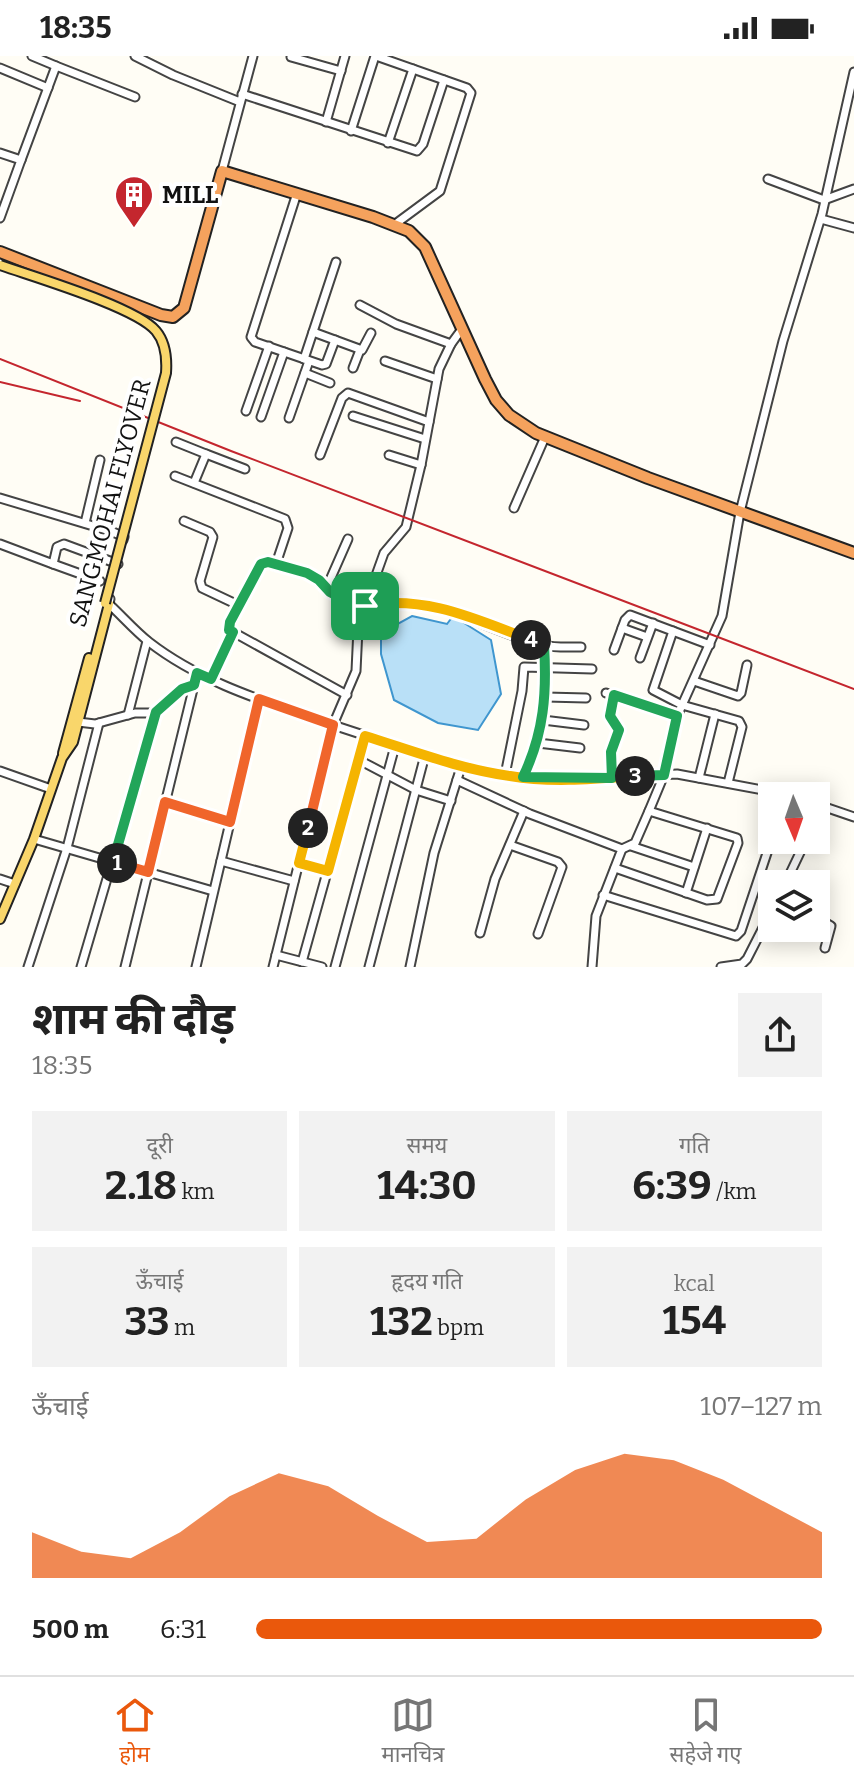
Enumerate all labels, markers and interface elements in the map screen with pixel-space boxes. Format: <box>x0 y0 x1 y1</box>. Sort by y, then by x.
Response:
text: 18:35 <box>40 10 112 46</box>
building icon: MILL <box>113 174 155 229</box>
place label: MILL <box>162 181 218 209</box>
street label: SANGMOHAI FLYOVER <box>63 376 157 630</box>
pin <box>331 572 399 640</box>
icon: arrive <box>343 584 387 628</box>
pin: 4 <box>511 620 551 660</box>
text: 4 <box>524 626 538 653</box>
pin: 3 <box>615 756 655 796</box>
text: 3 <box>629 762 641 789</box>
north arrow <box>758 782 830 854</box>
map controls <box>758 782 830 942</box>
pin: 2 <box>288 808 328 848</box>
text: 2 <box>302 814 314 841</box>
pin: 1 <box>97 843 137 883</box>
text: 1 <box>112 849 122 876</box>
button: layers <box>758 870 830 942</box>
text: शाम की दौड़ <box>32 993 235 1046</box>
button: share <box>738 993 822 1077</box>
text: 18:35 <box>32 1050 92 1081</box>
text: दूरी <box>146 1132 173 1159</box>
text: समय <box>407 1132 447 1159</box>
text: गति <box>679 1132 710 1159</box>
text: 2.18 <box>105 1162 177 1210</box>
text: 14:30 <box>377 1162 477 1210</box>
text: 6:39 <box>632 1162 712 1210</box>
text: km <box>177 1178 215 1205</box>
text: /km <box>712 1178 757 1205</box>
text: ऊँचाई <box>136 1268 184 1295</box>
text: हृदय गति <box>391 1268 463 1295</box>
text: kcal <box>674 1270 715 1297</box>
text: 154 <box>663 1297 726 1345</box>
text: 33 <box>124 1298 170 1346</box>
text: 132 <box>370 1298 433 1346</box>
text: m <box>170 1314 195 1341</box>
text: bpm <box>433 1314 484 1341</box>
text: ऊँचाई <box>32 1391 88 1422</box>
text: 107–127 m <box>700 1391 822 1422</box>
text: 500 m <box>32 1614 109 1645</box>
text: 6:31 <box>160 1614 206 1645</box>
tab: होम <box>113 1693 157 1771</box>
tab: मानचित्र <box>382 1693 445 1771</box>
tab: सहेजे गए <box>670 1693 741 1771</box>

